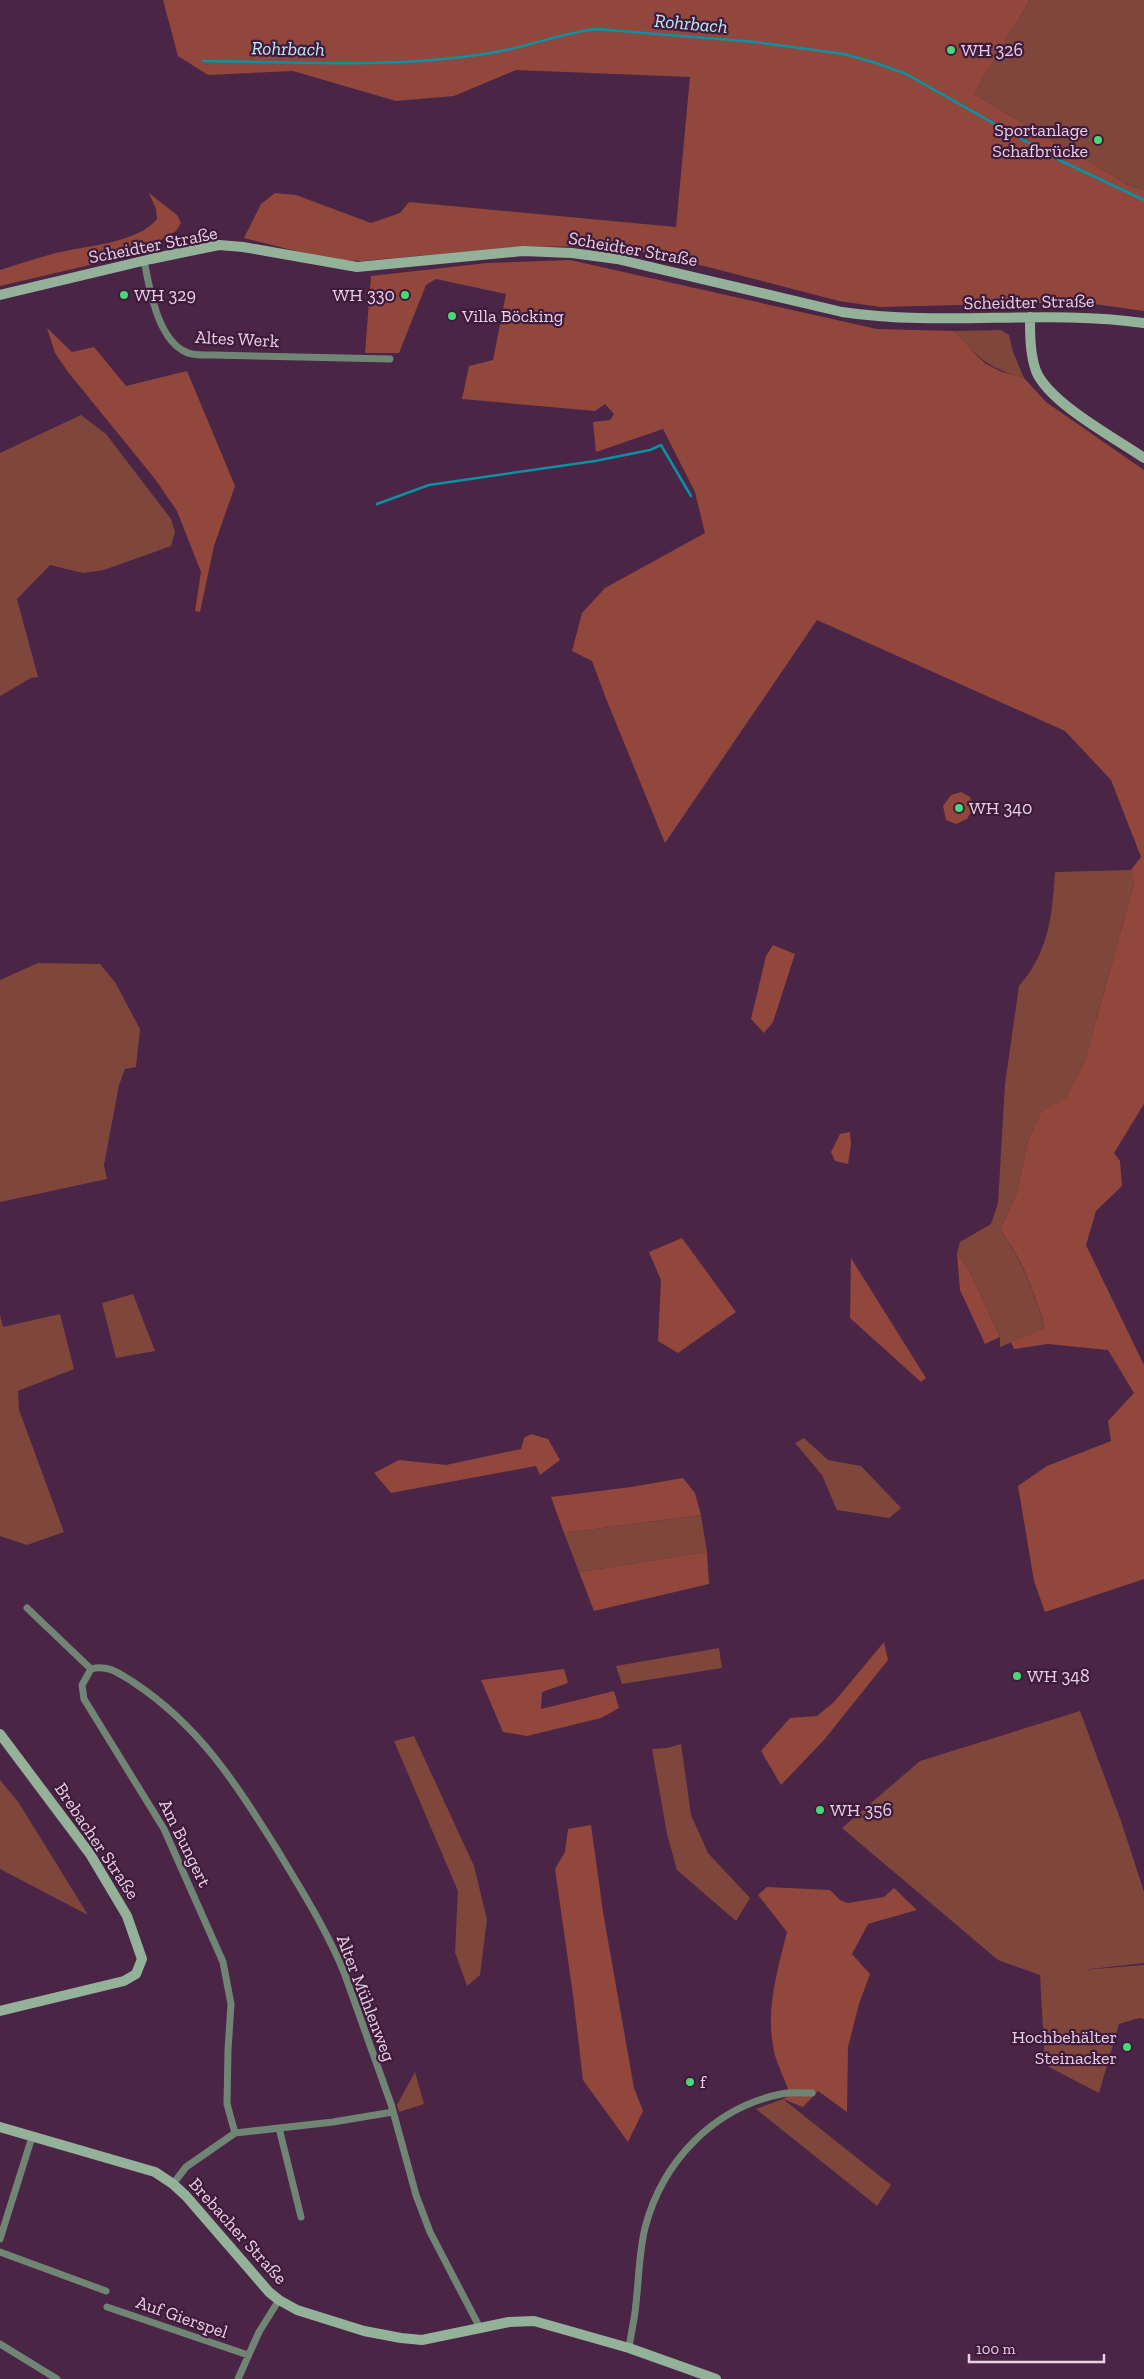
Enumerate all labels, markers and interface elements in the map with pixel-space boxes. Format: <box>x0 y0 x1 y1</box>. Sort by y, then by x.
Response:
water label: Rohrbach <box>653 9 729 38</box>
water label: Rohrbach <box>251 36 325 61</box>
place label: WH 326 <box>961 39 1023 61</box>
marker: WH 326 <box>945 44 957 56</box>
place label: Sportanlage Schafbrücke <box>992 119 1088 162</box>
marker: Sportanlage Schafbrücke <box>1092 134 1104 146</box>
street label: Scheidter Straße <box>87 222 219 268</box>
street label: Scheidter Straße <box>567 227 699 271</box>
place label: WH 329 <box>134 284 196 306</box>
place label: WH 330 <box>333 284 395 306</box>
marker: WH 329 <box>118 289 130 301</box>
marker: WH 330 <box>399 289 411 301</box>
street label: Scheidter Straße <box>964 290 1094 314</box>
place label: Villa Böcking <box>461 305 564 327</box>
marker: Villa Böcking <box>446 310 458 322</box>
street label: Altes Werk <box>194 326 280 352</box>
place label: WH 340 <box>969 797 1032 819</box>
marker: WH 340 <box>953 802 965 814</box>
place label: WH 348 <box>1027 1665 1090 1687</box>
marker: WH 348 <box>1011 1670 1023 1682</box>
street label: Brebacher Straße <box>50 1778 144 1904</box>
street label: Am Bungert <box>154 1795 216 1891</box>
place label: WH 356 <box>830 1799 892 1821</box>
marker: WH 356 <box>814 1804 826 1816</box>
street label: Alter Mühlenweg <box>332 1932 400 2065</box>
place label: Hochbehälter Steinacker <box>1012 2026 1117 2069</box>
marker: Hochbehälter Steinacker <box>1121 2041 1133 2053</box>
place label: f <box>700 2071 707 2093</box>
marker: f <box>684 2076 696 2088</box>
street label: Brebacher Straße <box>184 2173 292 2289</box>
street label: Auf Gierspel <box>133 2291 231 2343</box>
scale bar <box>969 2332 1104 2364</box>
text: 100 m <box>976 2340 1015 2358</box>

